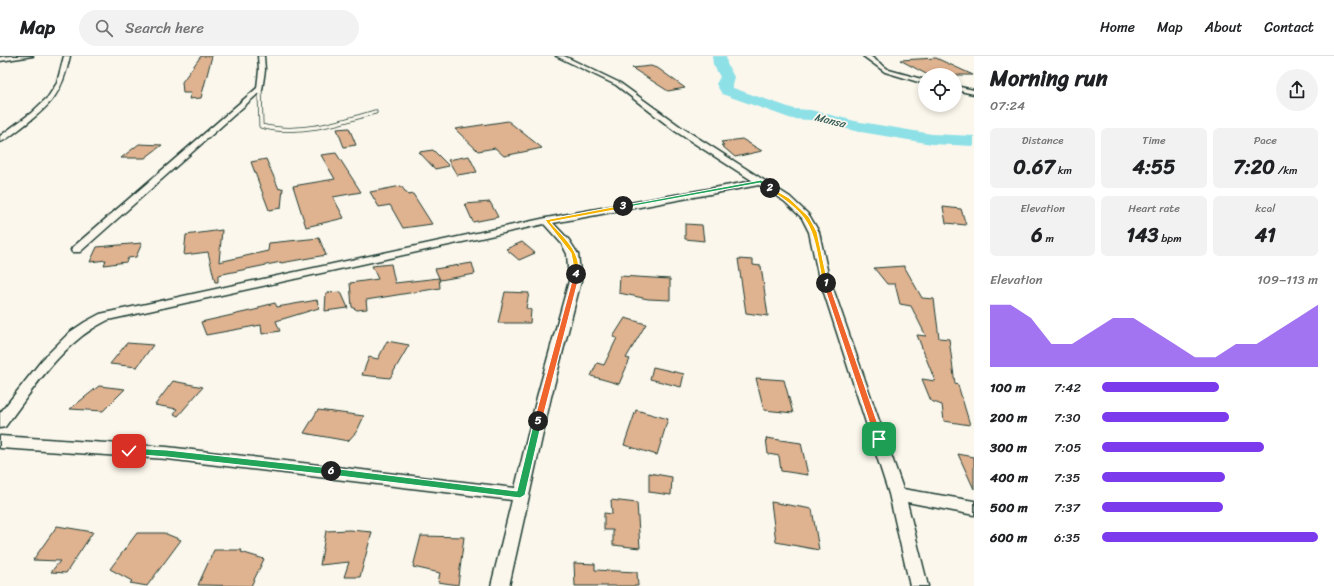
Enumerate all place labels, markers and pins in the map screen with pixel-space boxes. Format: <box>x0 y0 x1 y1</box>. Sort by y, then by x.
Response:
pin: 2 <box>760 178 780 198</box>
pin: 3 <box>613 196 633 216</box>
pin: 4 <box>566 264 586 284</box>
pin: 1 <box>816 273 836 293</box>
pin: 5 <box>528 411 548 431</box>
pin <box>862 422 896 456</box>
pin <box>112 434 146 468</box>
pin: 6 <box>321 461 341 481</box>

